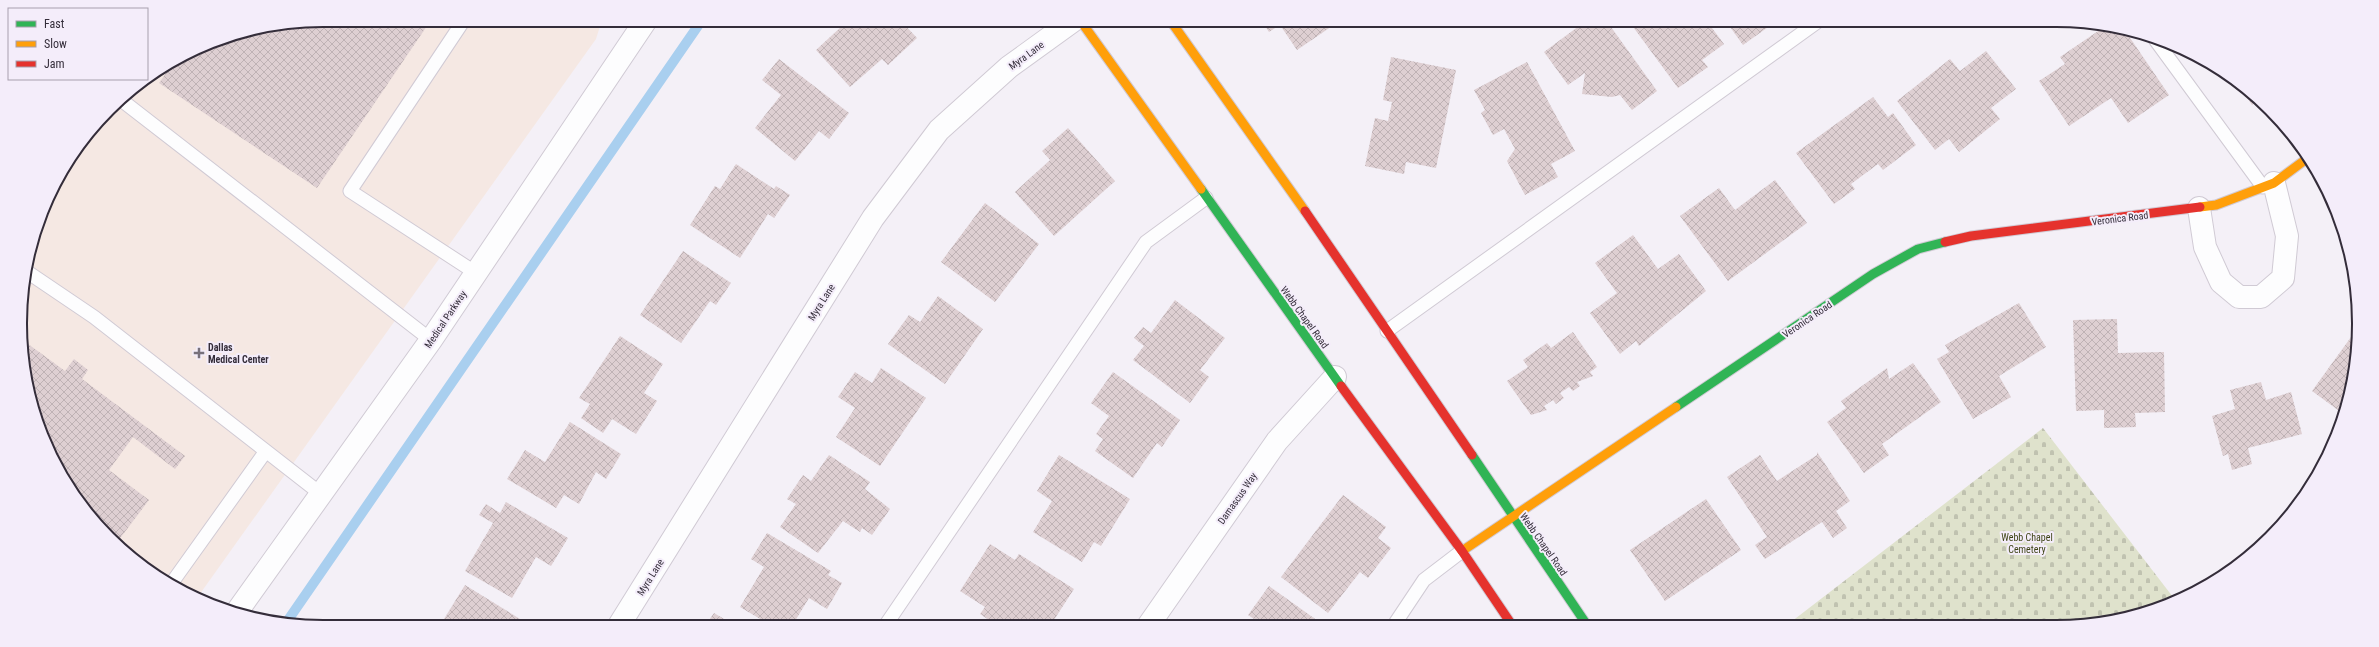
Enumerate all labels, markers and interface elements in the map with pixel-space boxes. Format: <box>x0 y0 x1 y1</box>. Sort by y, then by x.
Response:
legend <box>8 8 148 80</box>
text: Fast <box>44 17 65 31</box>
text: Slow <box>44 37 67 51</box>
street label: Myra Lane <box>1007 39 1046 72</box>
text: Jam <box>44 57 65 71</box>
street label: Veronica Road <box>2091 210 2149 227</box>
street label: Myra Lane <box>806 282 837 322</box>
street label: Webb Chapel Road <box>1278 284 1331 350</box>
street label: Medical Parkway <box>422 289 469 350</box>
street label: Veronica Road <box>1781 299 1834 340</box>
place label: Dallas Medical Center <box>208 342 269 365</box>
marker: Dallas Medical Center <box>193 347 205 359</box>
street label: Damascus Way <box>1216 471 1259 526</box>
street label: Webb Chapel Road <box>1518 511 1569 578</box>
park label: Webb Chapel Cemetery <box>2001 532 2053 555</box>
street label: Myra Lane <box>635 557 666 597</box>

